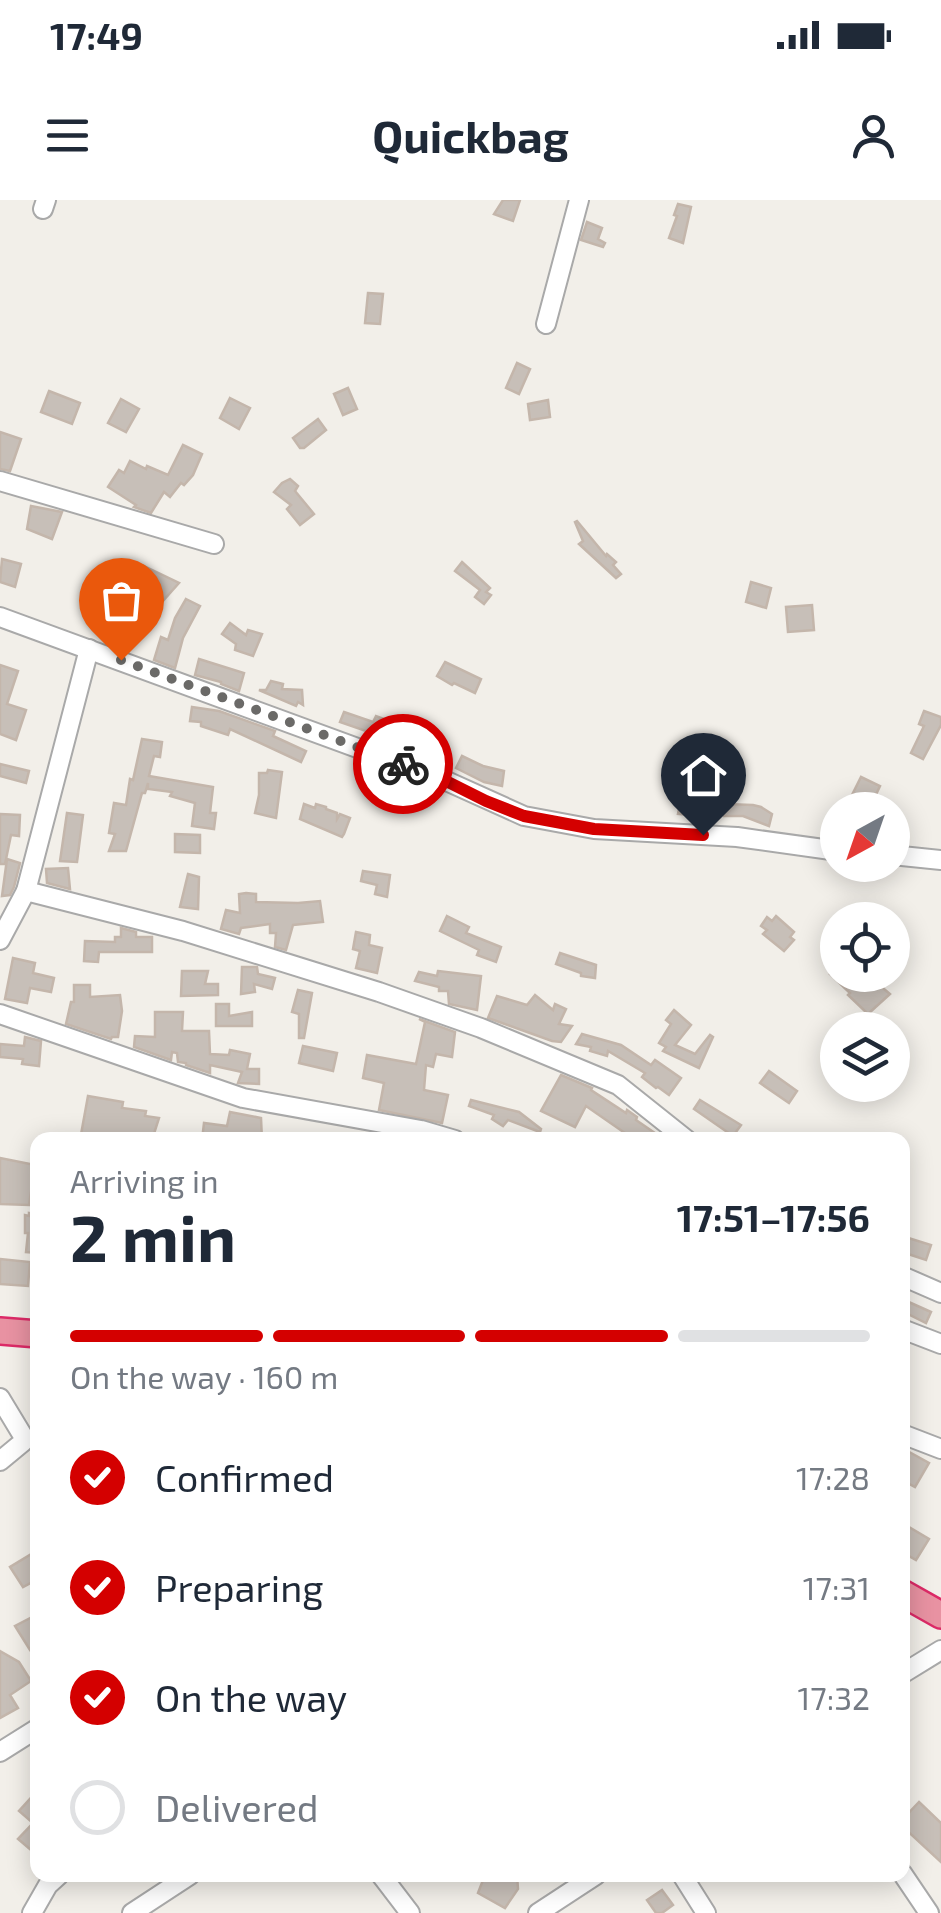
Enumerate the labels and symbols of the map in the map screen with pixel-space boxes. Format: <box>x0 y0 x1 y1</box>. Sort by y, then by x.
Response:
pin <box>79 558 164 661</box>
courier <box>353 714 453 814</box>
pin <box>661 733 746 836</box>
north arrow <box>820 792 910 882</box>

